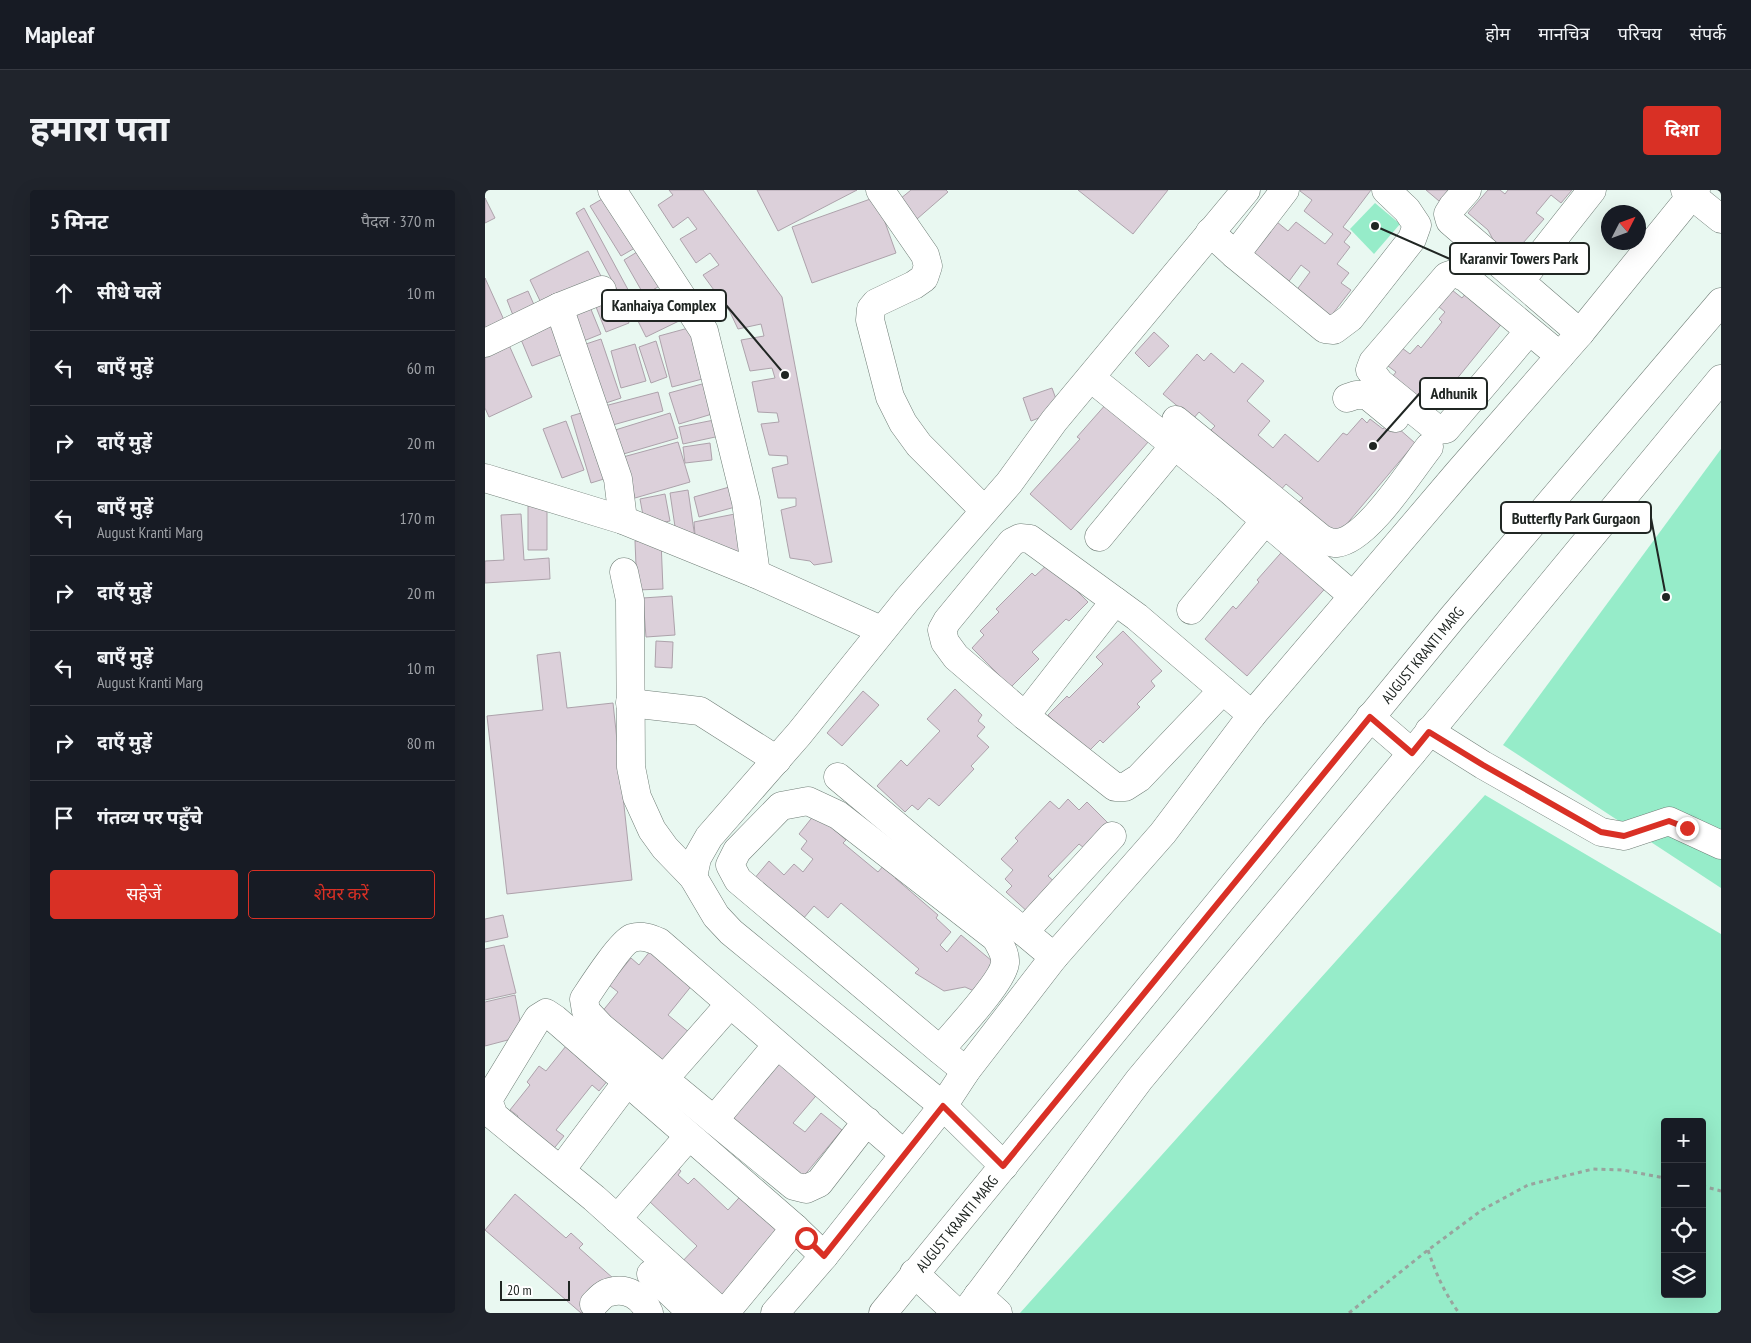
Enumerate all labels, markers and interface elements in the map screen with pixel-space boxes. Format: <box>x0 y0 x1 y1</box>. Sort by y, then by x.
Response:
text: Mapleaf <box>25 19 94 50</box>
text: होम <box>1485 22 1510 45</box>
text: मानचित्र <box>1538 22 1590 45</box>
text: परिचय <box>1618 22 1662 45</box>
text: संपर्क <box>1690 22 1726 45</box>
text: हमारा पता <box>30 105 169 151</box>
button: दिशा <box>1643 106 1721 155</box>
north arrow <box>1601 205 1646 250</box>
text: 5 मिनट <box>50 208 108 235</box>
text: पैदल · 370 m <box>361 211 435 231</box>
callout: Karanvir Towers Park <box>1450 243 1589 274</box>
text: Karanvir Towers Park <box>1460 248 1579 268</box>
icon: ahead <box>50 279 78 307</box>
text: सीधे चलें <box>97 280 161 304</box>
text: 10 m <box>407 283 435 303</box>
callout: Kanhaiya Complex <box>602 290 726 321</box>
text: Kanhaiya Complex <box>612 295 716 315</box>
icon: left <box>50 354 78 382</box>
text: बाएँ मुड़ें <box>97 355 153 379</box>
text: 60 m <box>407 358 435 378</box>
callout: Adhunik <box>1420 378 1487 409</box>
text: Adhunik <box>1430 383 1478 403</box>
icon: right <box>50 429 78 457</box>
text: दाएँ मुड़ें <box>97 430 152 454</box>
text: 20 m <box>407 433 435 453</box>
text: बाएँ मुड़ें <box>97 495 153 519</box>
callout: Butterfly Park Gurgaon <box>1501 502 1651 533</box>
icon: left <box>50 504 78 532</box>
text: 170 m <box>400 508 435 528</box>
text: Butterfly Park Gurgaon <box>1512 508 1640 528</box>
text: August Kranti Marg <box>97 522 203 542</box>
icon: right <box>50 579 78 607</box>
text: दाएँ मुड़ें <box>97 580 152 604</box>
text: 20 m <box>407 583 435 603</box>
street label: AUGUST KRANTI MARG <box>1377 602 1467 707</box>
text: बाएँ मुड़ें <box>97 645 153 669</box>
icon: left <box>50 654 78 682</box>
text: 10 m <box>407 658 435 678</box>
text: August Kranti Marg <box>97 672 203 692</box>
icon: right <box>50 729 78 757</box>
text: दाएँ मुड़ें <box>97 730 152 754</box>
text: 80 m <box>407 733 435 753</box>
icon: arrive <box>50 804 78 832</box>
text: गंतव्य पर पहुँचे <box>97 805 202 829</box>
route end <box>1676 817 1699 840</box>
button: सहेजें <box>50 870 238 919</box>
button: शेयर करें <box>248 870 435 919</box>
map controls <box>1661 1118 1706 1298</box>
button: + <box>1661 1118 1706 1163</box>
button: − <box>1661 1163 1706 1208</box>
street label: AUGUST KRANTI MARG <box>911 1171 1002 1276</box>
button: locate <box>1661 1208 1706 1253</box>
route start <box>795 1227 818 1250</box>
button: layers <box>1661 1253 1706 1298</box>
scale bar <box>500 1278 570 1301</box>
text: 20 m <box>507 1281 532 1299</box>

